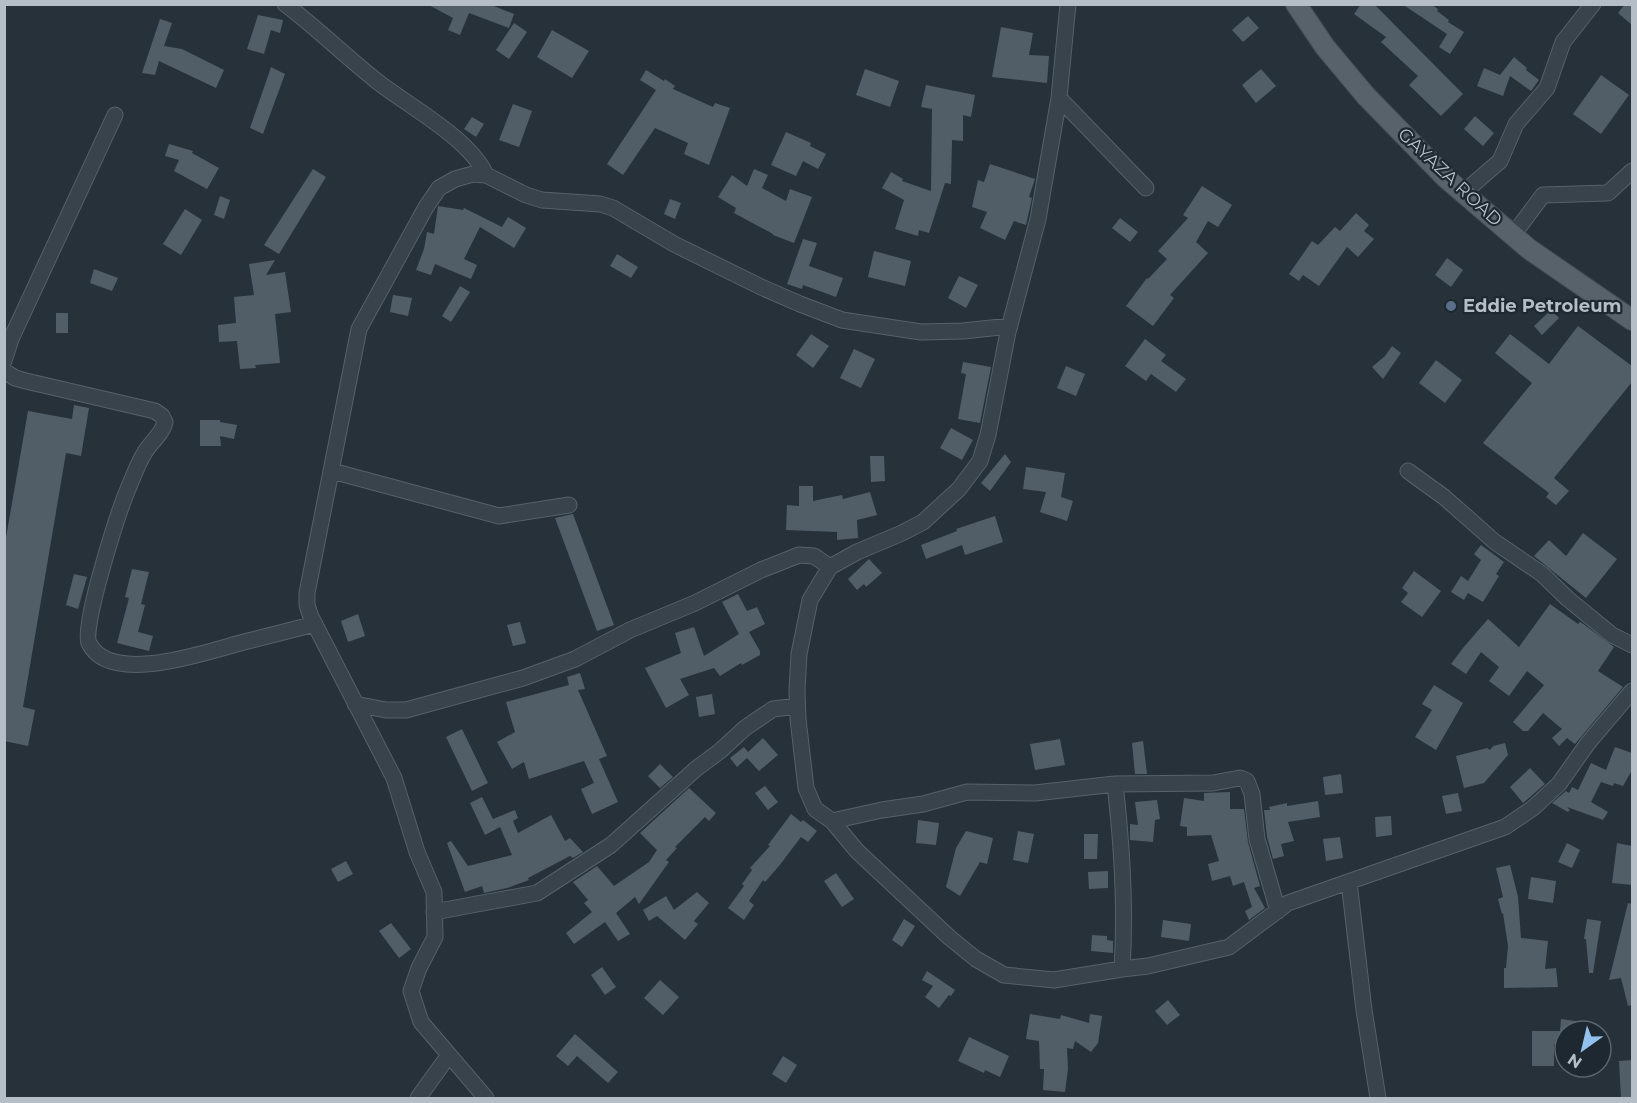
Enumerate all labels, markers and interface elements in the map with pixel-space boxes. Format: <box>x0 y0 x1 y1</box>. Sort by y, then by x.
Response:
street label: GAYAZA ROAD <box>1393 123 1507 231</box>
place label: Eddie Petroleum <box>1463 295 1621 317</box>
marker: Eddie Petroleum <box>1444 299 1458 313</box>
north arrow <box>1553 1019 1613 1079</box>
text: N <box>1564 1050 1586 1073</box>

